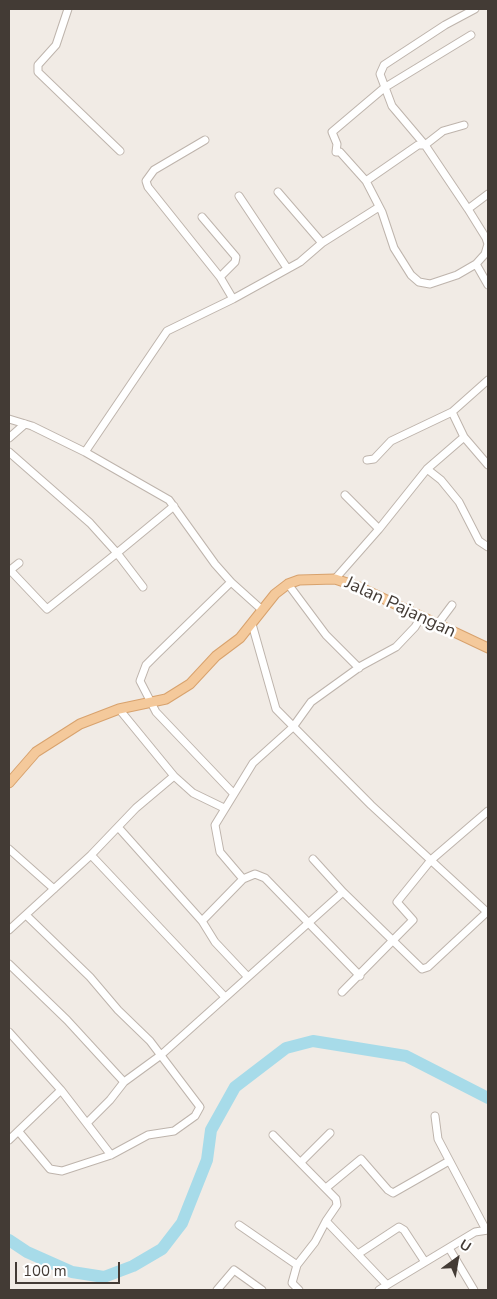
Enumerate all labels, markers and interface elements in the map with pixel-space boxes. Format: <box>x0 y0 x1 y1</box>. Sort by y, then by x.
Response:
street label: Jalan Pajangan <box>341 573 459 643</box>
north arrow <box>432 1234 482 1284</box>
text: U <box>456 1235 475 1257</box>
scale bar <box>18 1252 122 1284</box>
text: 100 m <box>23 1261 67 1281</box>

